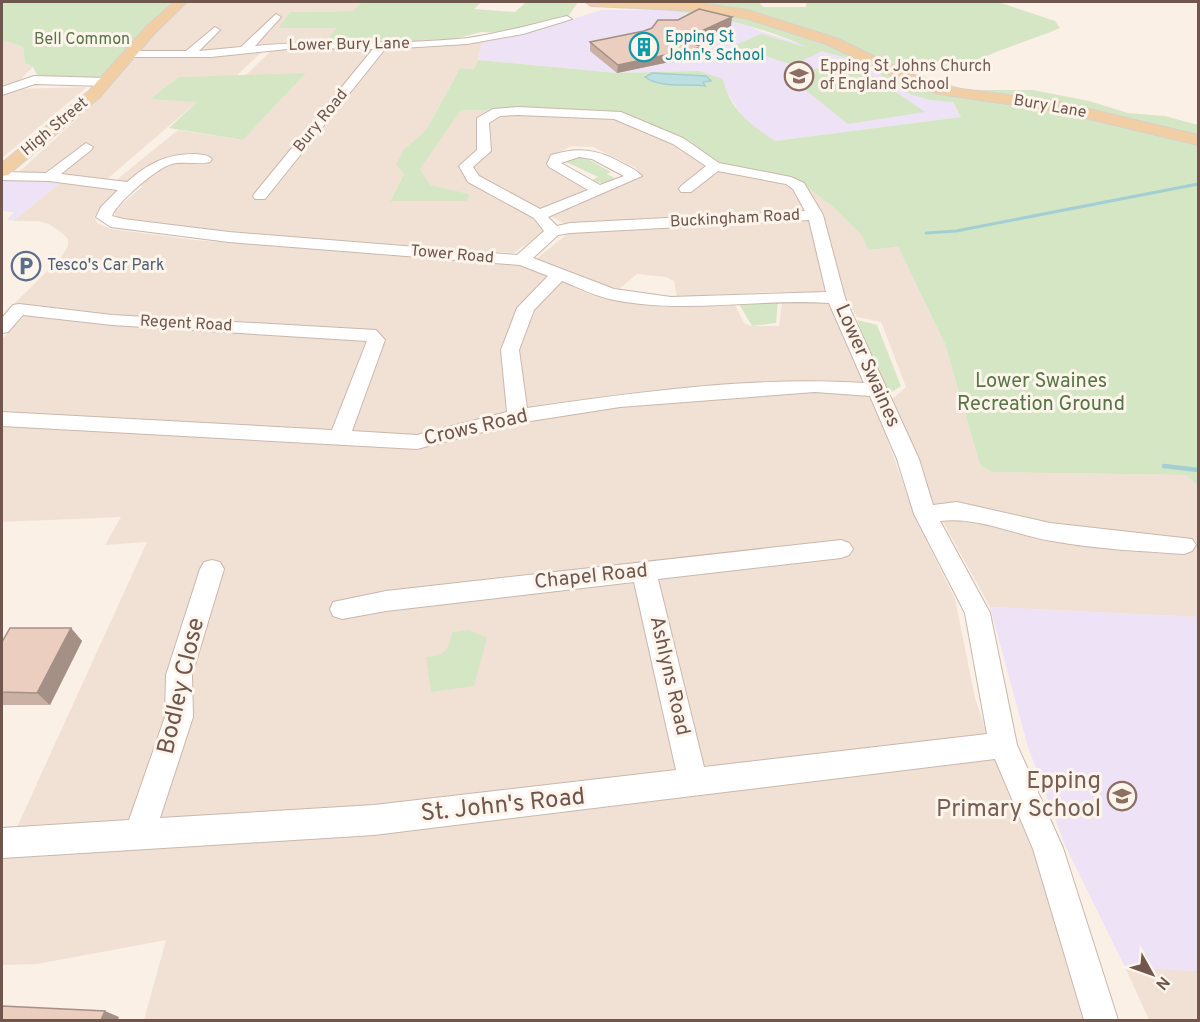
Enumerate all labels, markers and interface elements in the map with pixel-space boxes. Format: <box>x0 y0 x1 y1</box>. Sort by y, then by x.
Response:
place label: Epping St John's School <box>665 28 764 66</box>
park label: Bell Common <box>34 30 130 50</box>
building icon: Epping St John's School <box>628 31 660 63</box>
street label: Lower Bury Lane <box>288 34 410 56</box>
place label: Epping St Johns Church of England School <box>820 57 991 95</box>
school or university icon: Epping St Johns Church of England School <box>783 60 815 92</box>
street label: Bury Road <box>290 85 352 157</box>
street label: Bury Lane <box>1012 91 1088 123</box>
street label: High Street <box>18 93 92 161</box>
street label: Buckingham Road <box>669 206 801 232</box>
street label: Tower Road <box>409 241 495 269</box>
parking icon: Tesco's Car Park <box>10 250 42 282</box>
place label: Tesco's Car Park <box>47 256 164 276</box>
street label: Lower Swaines <box>828 300 906 432</box>
street label: Regent Road <box>139 312 233 336</box>
park label: Lower Swaines Recreation Ground <box>957 369 1125 418</box>
street label: Crows Road <box>422 403 530 453</box>
street label: Chapel Road <box>533 558 649 596</box>
street label: Ashlyns Road <box>643 614 695 738</box>
street label: Bodley Close <box>152 615 212 757</box>
place label: Epping Primary School <box>936 767 1101 825</box>
school or university icon: Epping Primary School <box>1106 780 1138 812</box>
street label: St. John's Road <box>419 782 587 830</box>
north arrow <box>1122 944 1182 1004</box>
text: N <box>1151 972 1173 993</box>

